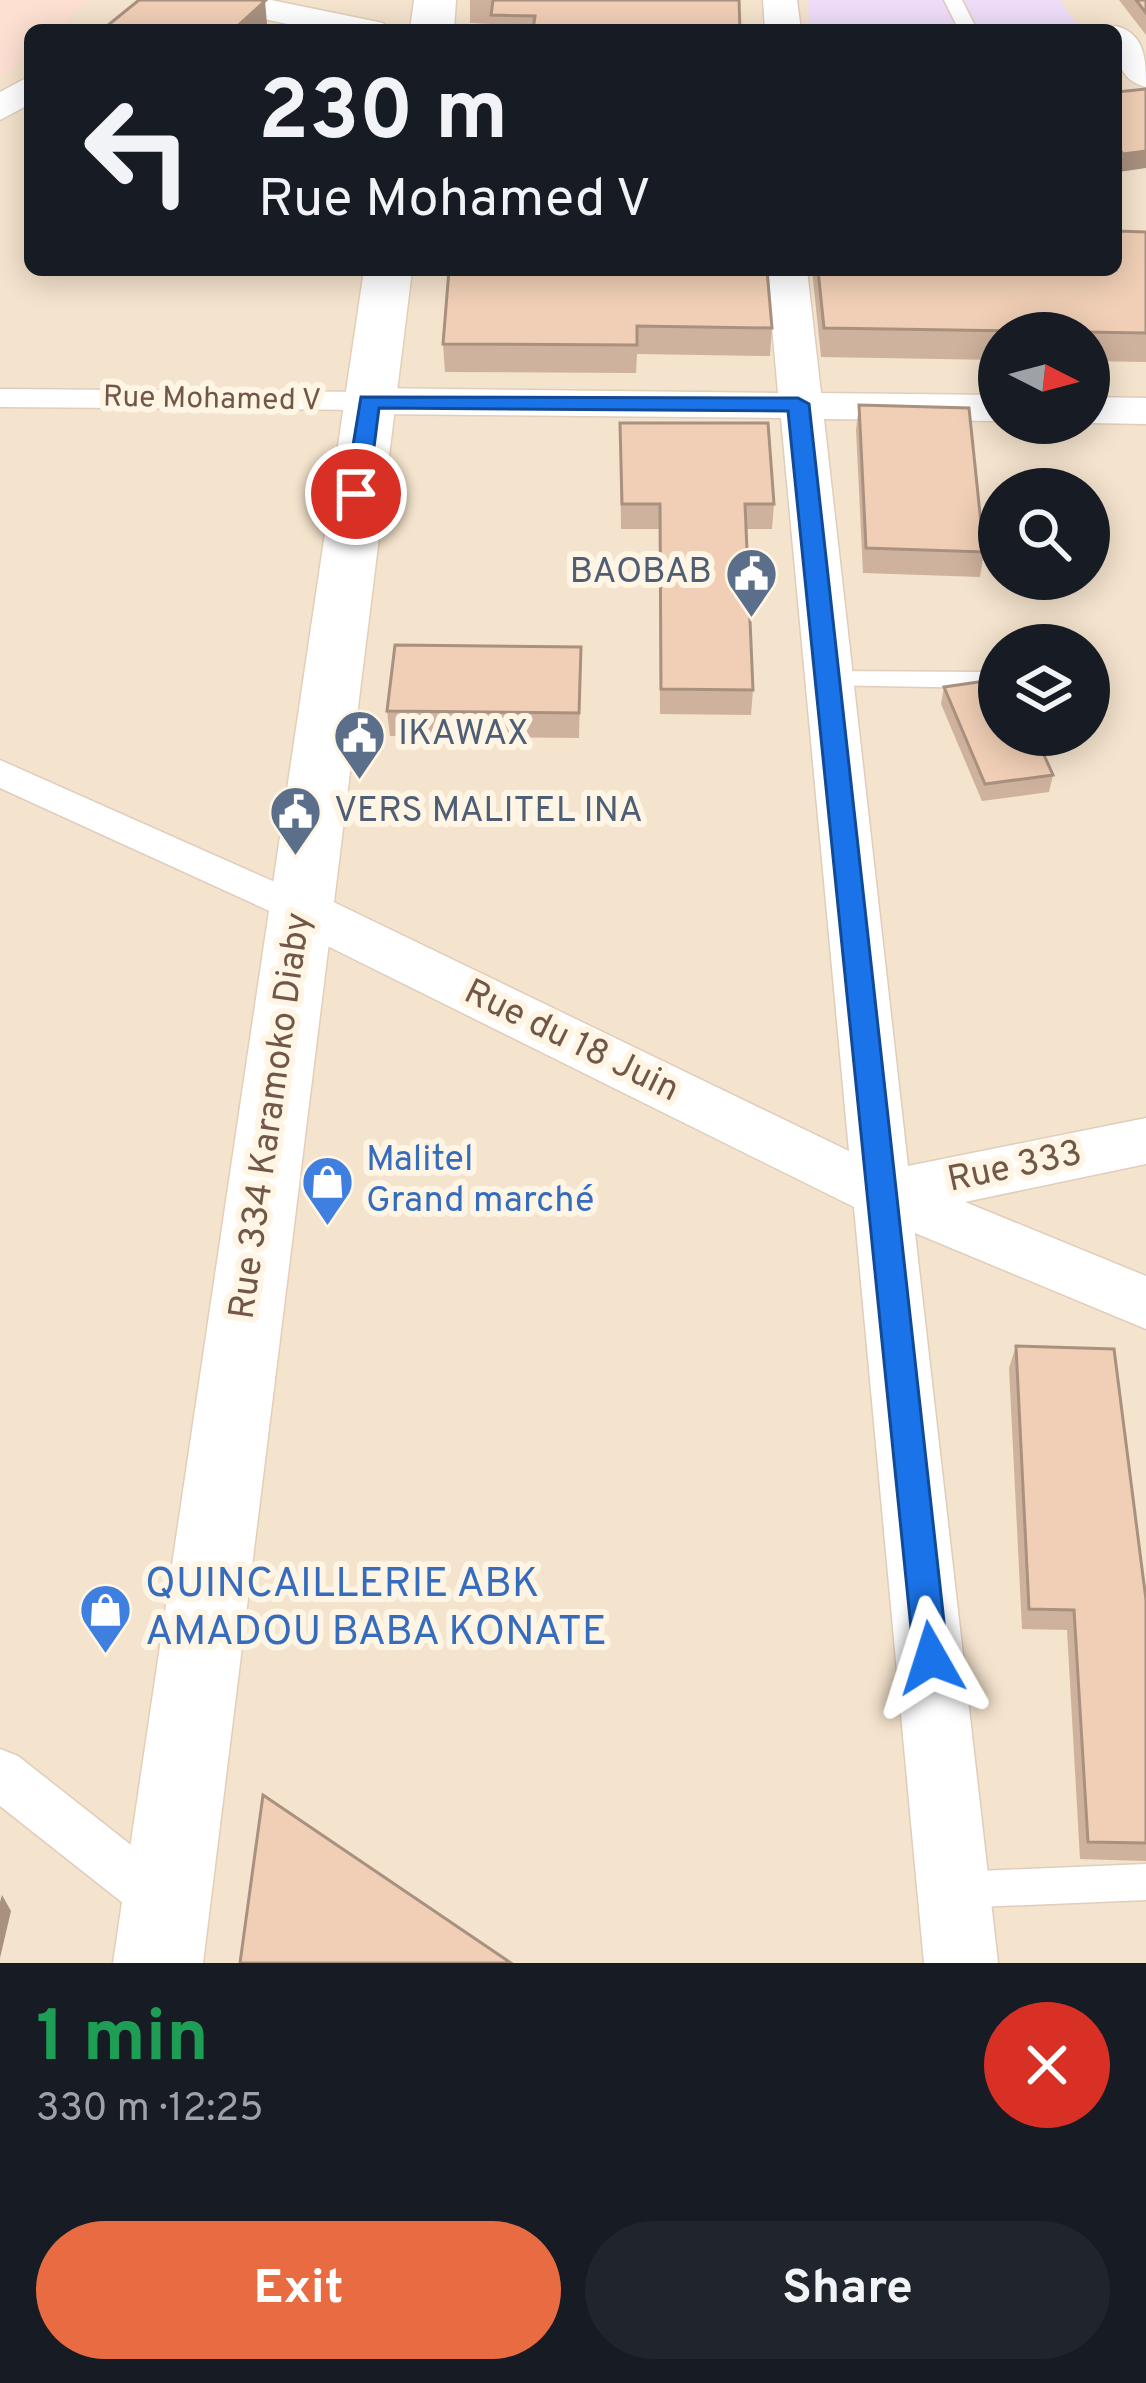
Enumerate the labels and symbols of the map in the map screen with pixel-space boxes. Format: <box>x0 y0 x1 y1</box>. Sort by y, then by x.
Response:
north arrow <box>978 312 1110 444</box>
street label: Rue Mohamed V <box>103 380 321 420</box>
pin <box>305 443 407 545</box>
public building icon: BAOBAB <box>723 545 779 619</box>
place label: BAOBAB <box>570 550 712 596</box>
public building icon: IKAWAX <box>331 707 387 781</box>
place label: IKAWAX <box>398 712 529 758</box>
public building icon: VERS MALITEL INA <box>267 784 323 858</box>
place label: VERS MALITEL INA <box>334 789 643 835</box>
street label: Rue 334 Karamoko Diaby <box>221 910 323 1322</box>
street label: Rue du 18 Juin <box>456 970 686 1114</box>
street label: Rue 333 <box>944 1131 1086 1205</box>
place label: Malitel Grand marché <box>366 1138 594 1225</box>
shop icon: Malitel Grand marché <box>299 1154 355 1228</box>
place label: QUINCAILLERIE ABK AMADOU BABA KONATE <box>145 1559 607 1660</box>
shop icon: QUINCAILLERIE ABK AMADOU BABA KONATE <box>78 1581 134 1655</box>
position arrow <box>868 1595 994 1721</box>

